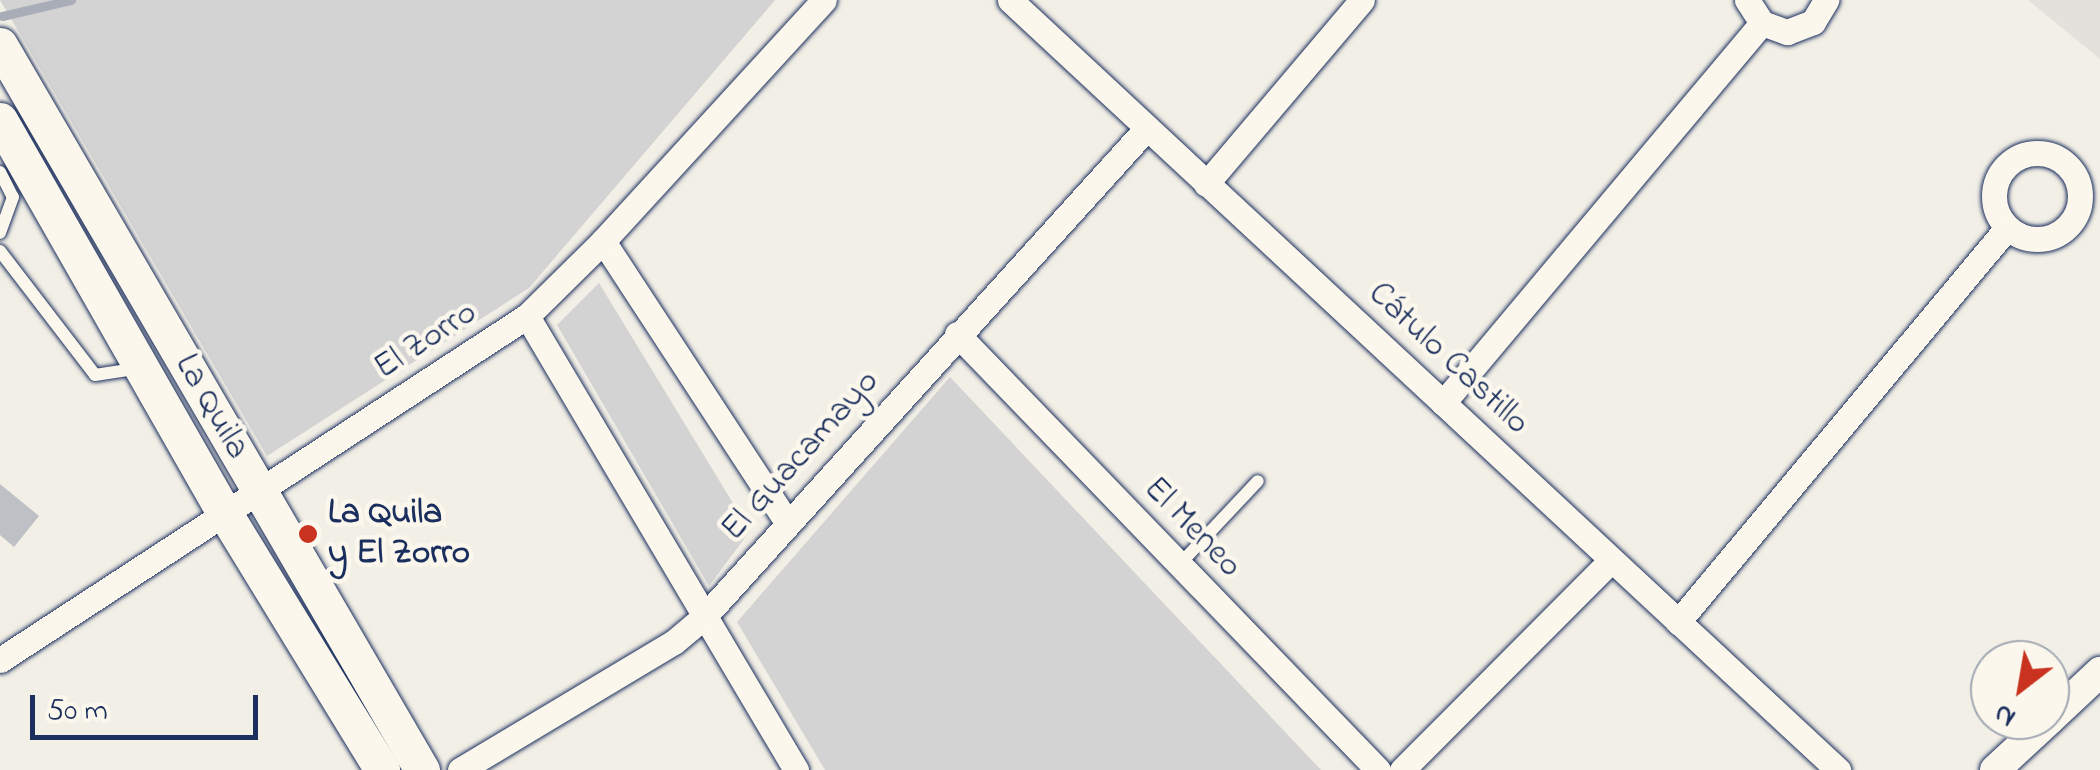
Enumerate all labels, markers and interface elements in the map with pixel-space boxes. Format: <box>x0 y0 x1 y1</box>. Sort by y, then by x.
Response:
street label: Cátulo Castillo <box>1359 274 1537 444</box>
street label: El Zorro <box>367 292 485 390</box>
street label: La Quila <box>164 347 258 467</box>
street label: El Guacamayo <box>713 362 889 550</box>
street label: El Meneo <box>1134 469 1250 587</box>
place label: La Quila y El Zorro <box>328 493 470 575</box>
marker: La Quila y El Zorro <box>297 523 319 545</box>
north arrow <box>1970 640 2070 740</box>
scale bar <box>35 675 262 737</box>
text: 50 m <box>47 690 108 734</box>
text: N <box>1987 692 2024 737</box>

